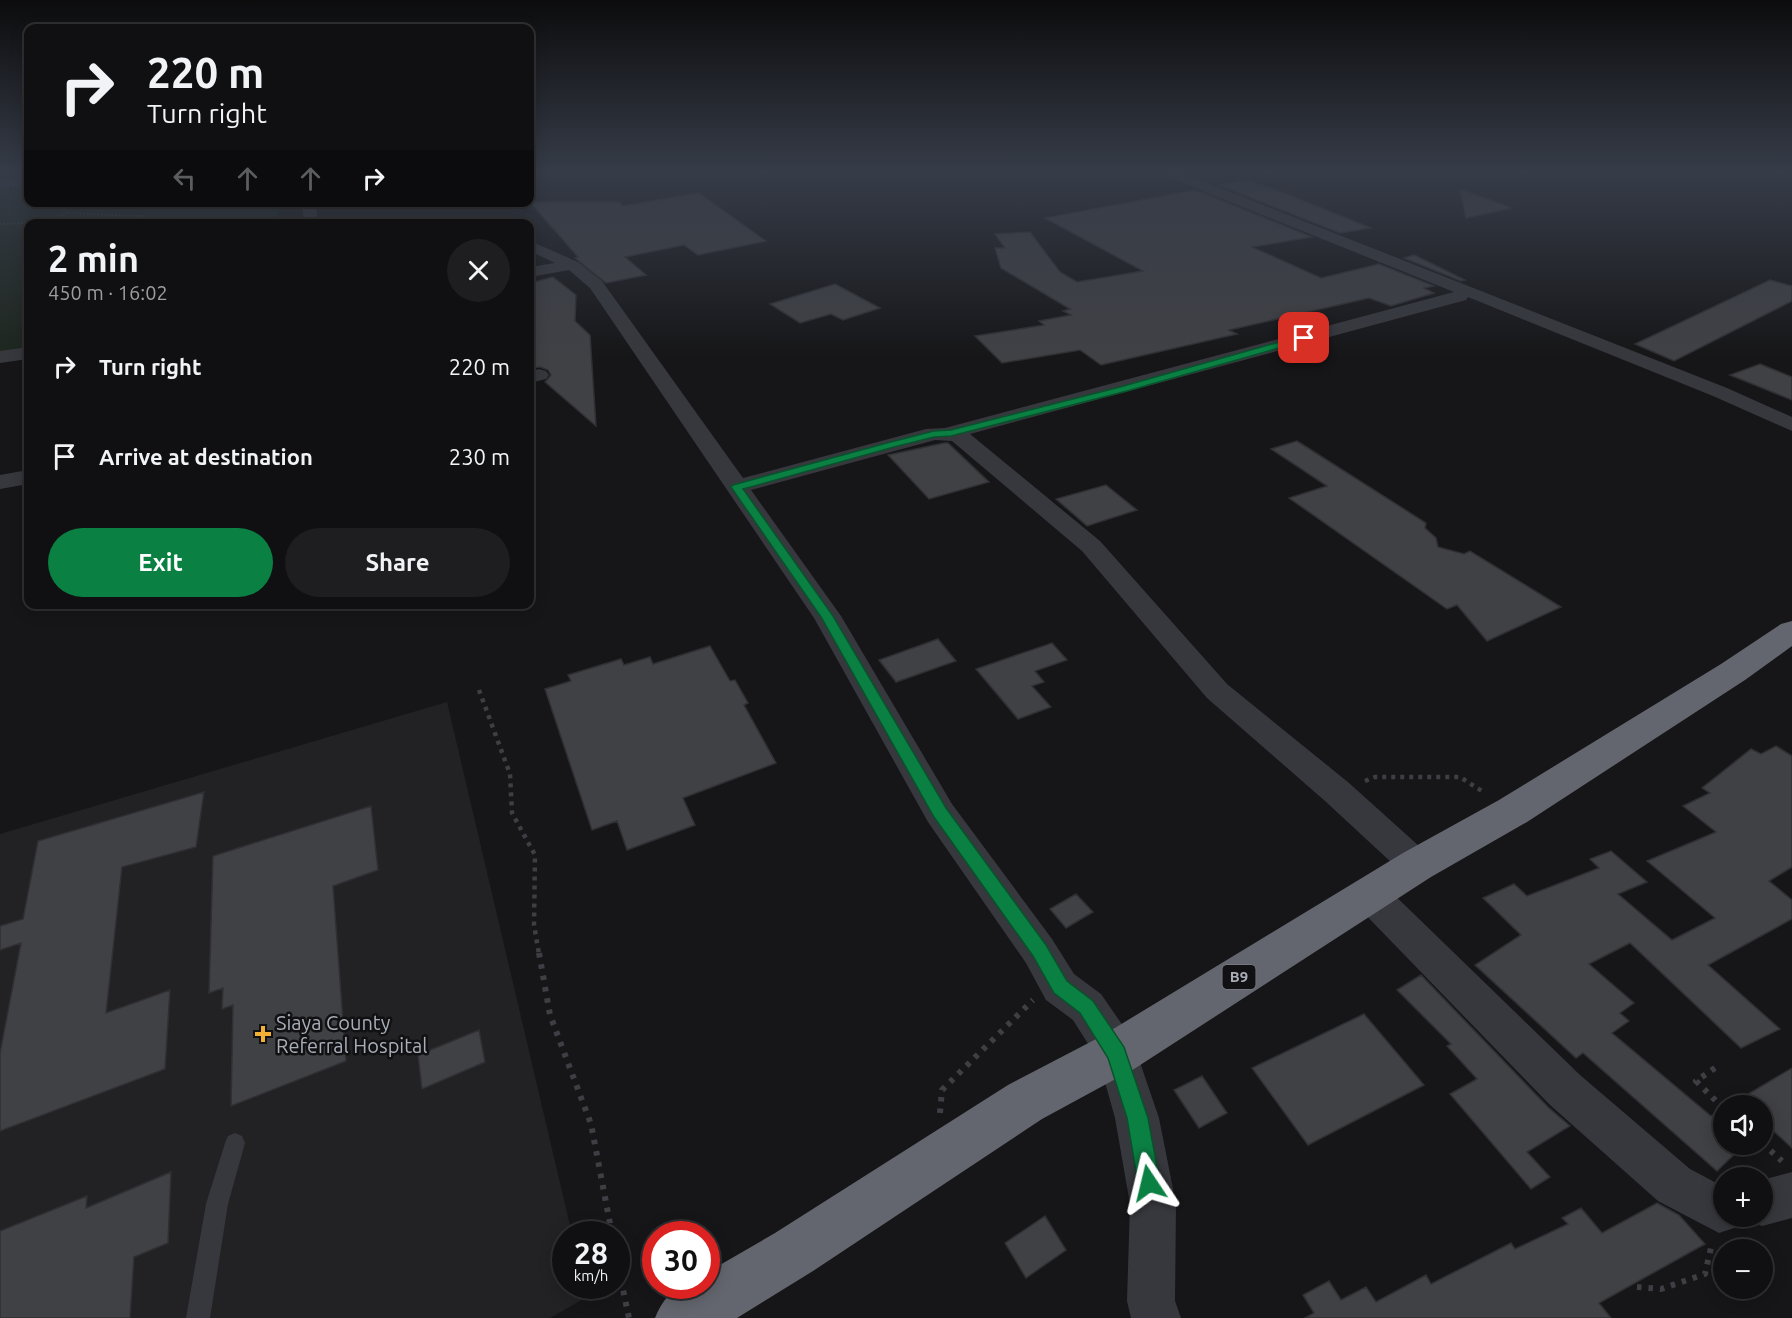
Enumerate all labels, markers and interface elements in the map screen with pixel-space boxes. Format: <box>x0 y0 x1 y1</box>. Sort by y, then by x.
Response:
icon: right <box>48 48 126 126</box>
text: 220 m <box>147 49 264 96</box>
text: Turn right <box>147 98 267 128</box>
icon: left <box>168 162 201 195</box>
icon: ahead <box>231 162 264 195</box>
icon: ahead <box>294 162 327 195</box>
icon: right <box>357 162 390 195</box>
text: 2 min <box>48 238 139 279</box>
button: close <box>447 239 510 302</box>
text: 450 m · 16:02 <box>48 281 168 304</box>
pin <box>1278 312 1329 363</box>
icon: arrive <box>1287 321 1320 354</box>
icon: right <box>48 350 81 383</box>
text: Turn right <box>99 354 201 379</box>
text: 220 m <box>449 354 510 379</box>
icon: arrive <box>48 440 81 473</box>
text: Arrive at destination <box>99 444 313 469</box>
text: 230 m <box>449 444 510 469</box>
button: Exit <box>48 528 273 597</box>
button: Share <box>285 528 510 597</box>
road number: B9 <box>1222 965 1256 989</box>
place label: Siaya County Referral Hospital <box>276 1011 428 1057</box>
marker: Siaya County Referral Hospital <box>254 1025 272 1043</box>
map controls <box>1713 1095 1773 1299</box>
button: sound <box>1713 1095 1773 1155</box>
position arrow <box>1117 1151 1181 1215</box>
button: + <box>1713 1167 1773 1227</box>
speed limit sign: 30 <box>642 1221 720 1299</box>
text: 28 <box>574 1236 608 1270</box>
button: − <box>1713 1239 1773 1299</box>
text: km/h <box>574 1267 608 1284</box>

